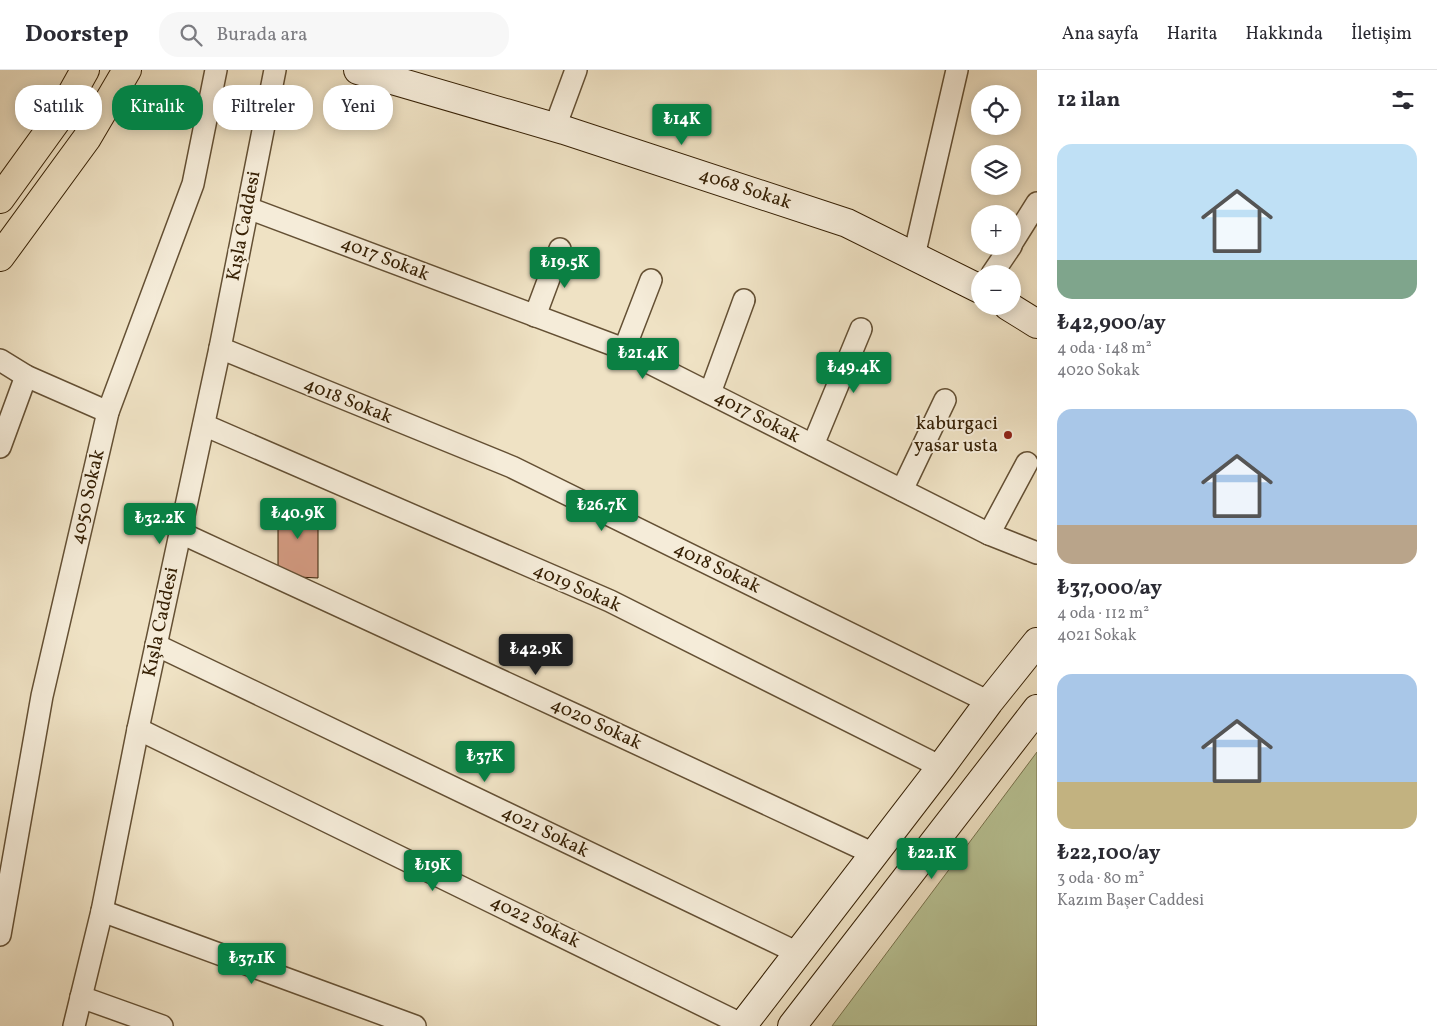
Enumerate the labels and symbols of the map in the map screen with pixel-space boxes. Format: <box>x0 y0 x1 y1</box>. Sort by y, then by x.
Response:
pin: ₺14K <box>652 104 712 146</box>
street label: 4068 Sokak <box>695 162 795 216</box>
street label: Kışla Caddesi <box>221 168 267 283</box>
street label: 4017 Sokak <box>337 230 433 288</box>
pin: ₺19.5K <box>524 246 606 289</box>
pin: ₺21.4K <box>602 338 684 380</box>
pin: ₺49.4K <box>813 352 895 394</box>
street label: 4018 Sokak <box>300 371 396 431</box>
street label: 4017 Sokak <box>710 384 804 450</box>
place label: kaburgaci yasar usta <box>914 411 998 459</box>
marker: kaburgaci yasar usta <box>1002 429 1014 441</box>
street label: 4050 Sokak <box>64 447 112 547</box>
pin: ₺26.7K <box>561 490 643 532</box>
pin: ₺40.9K <box>257 498 339 540</box>
pin: ₺32.2K <box>119 502 201 545</box>
street label: 4018 Sokak <box>669 536 765 600</box>
street label: 4019 Sokak <box>529 557 625 619</box>
street label: Kışla Caddesi <box>137 564 185 679</box>
pin: ₺42.9K <box>495 634 577 676</box>
street label: 4020 Sokak <box>546 691 646 757</box>
pin: ₺37K <box>455 740 515 783</box>
street label: 4021 Sokak <box>497 800 593 864</box>
pin: ₺22.1K <box>891 838 973 880</box>
pin: ₺19K <box>403 850 463 892</box>
street label: 4022 Sokak <box>486 889 584 955</box>
pin: ₺37.1K <box>211 942 293 985</box>

